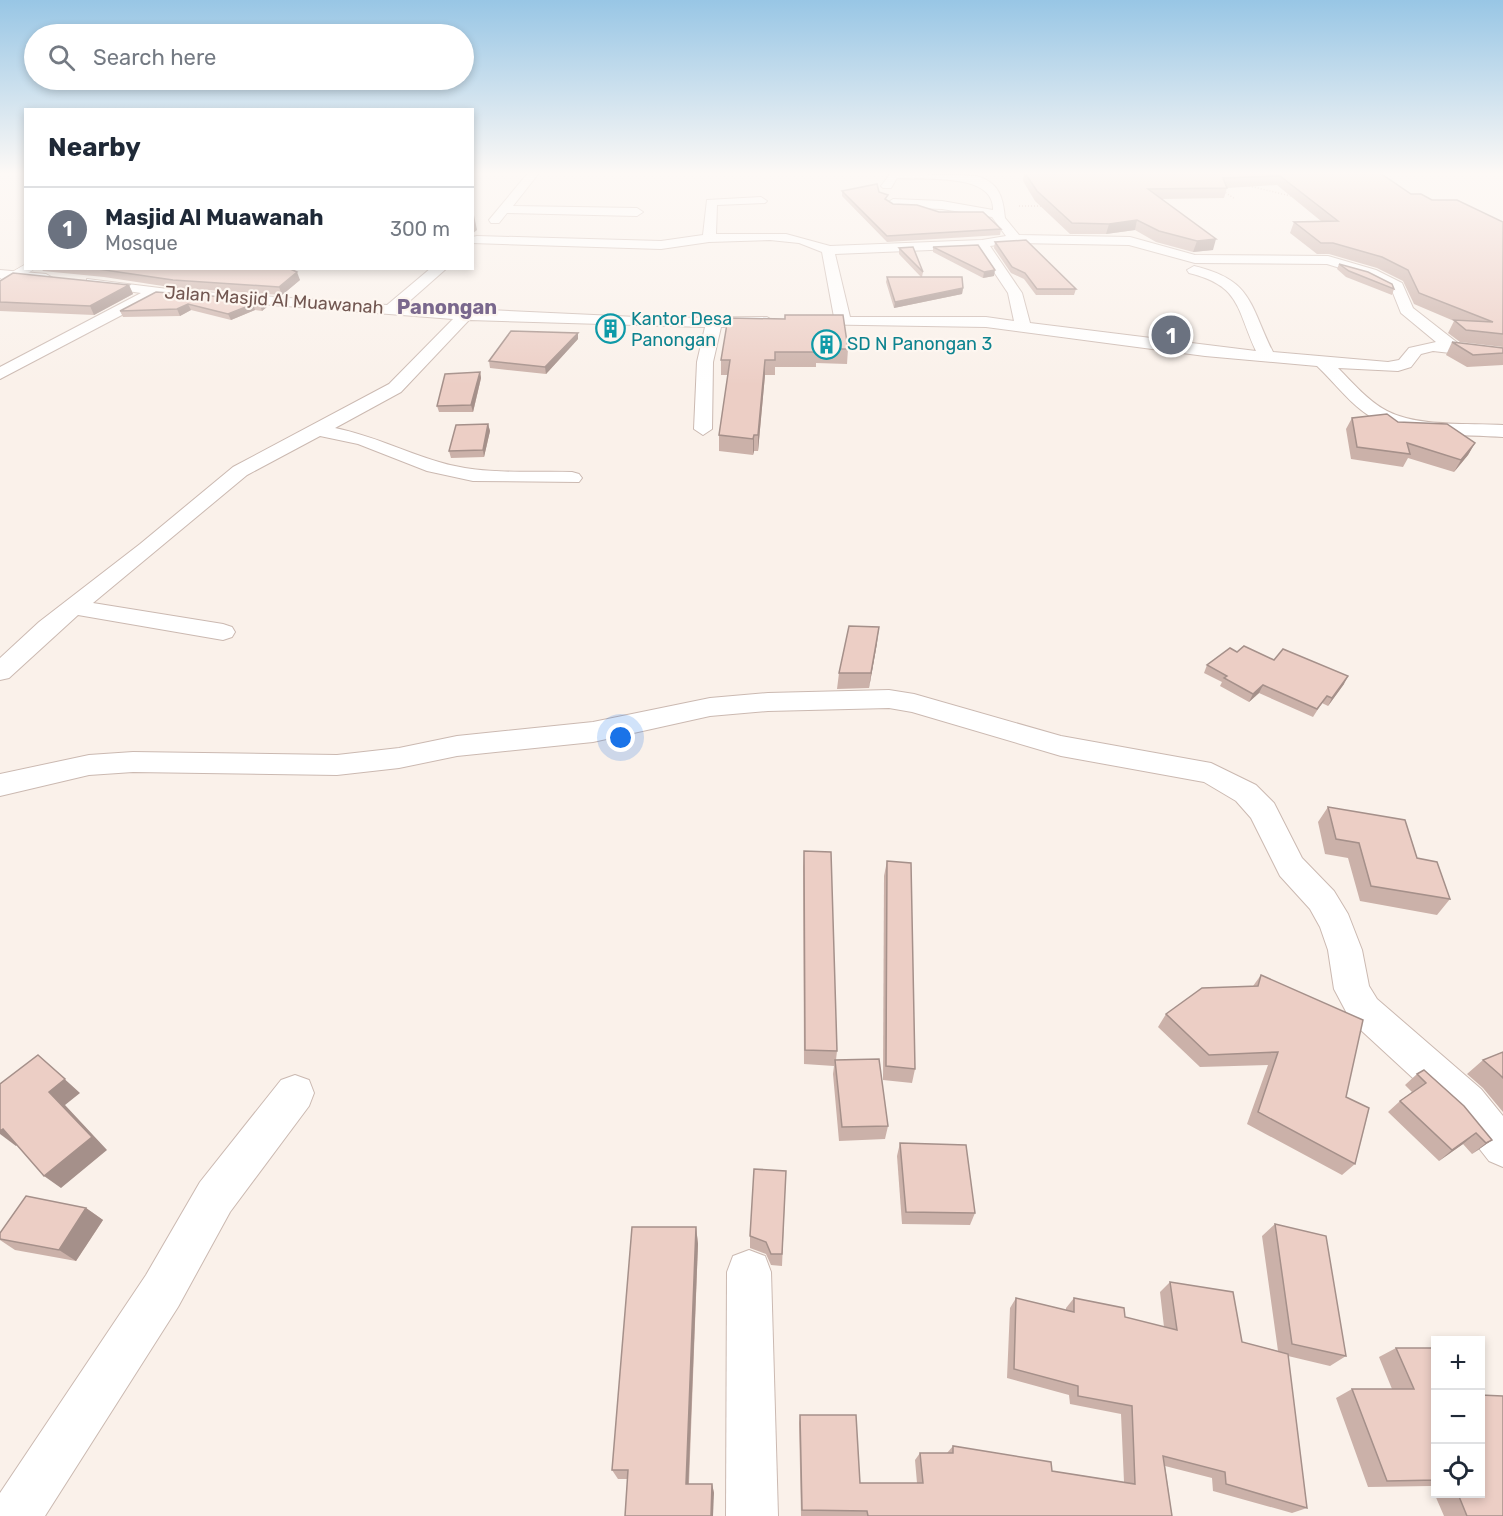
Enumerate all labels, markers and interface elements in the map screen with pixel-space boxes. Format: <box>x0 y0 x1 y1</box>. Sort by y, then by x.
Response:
search box <box>24 24 474 90</box>
icon: search <box>45 41 78 74</box>
text: Search here <box>93 44 216 71</box>
text: Nearby <box>48 132 141 163</box>
text: Masjid Al Muawanah <box>105 204 324 231</box>
text: 1 <box>63 217 72 241</box>
text: 300 m <box>390 217 450 241</box>
text: Mosque <box>105 231 178 255</box>
street label: Jalan Masjid Al Muawanah <box>164 281 384 319</box>
district label: Panongan <box>397 295 497 319</box>
place label: Kantor Desa Panongan <box>631 308 732 351</box>
pin: 1 <box>1152 312 1190 358</box>
building icon: Kantor Desa Panongan <box>594 313 626 345</box>
building icon: SD N Panongan 3 <box>810 328 842 360</box>
place label: SD N Panongan 3 <box>847 333 992 355</box>
your location <box>606 723 635 752</box>
map controls <box>1431 1336 1485 1498</box>
button: + <box>1431 1336 1485 1390</box>
button: − <box>1431 1390 1485 1444</box>
button: locate <box>1431 1444 1485 1498</box>

